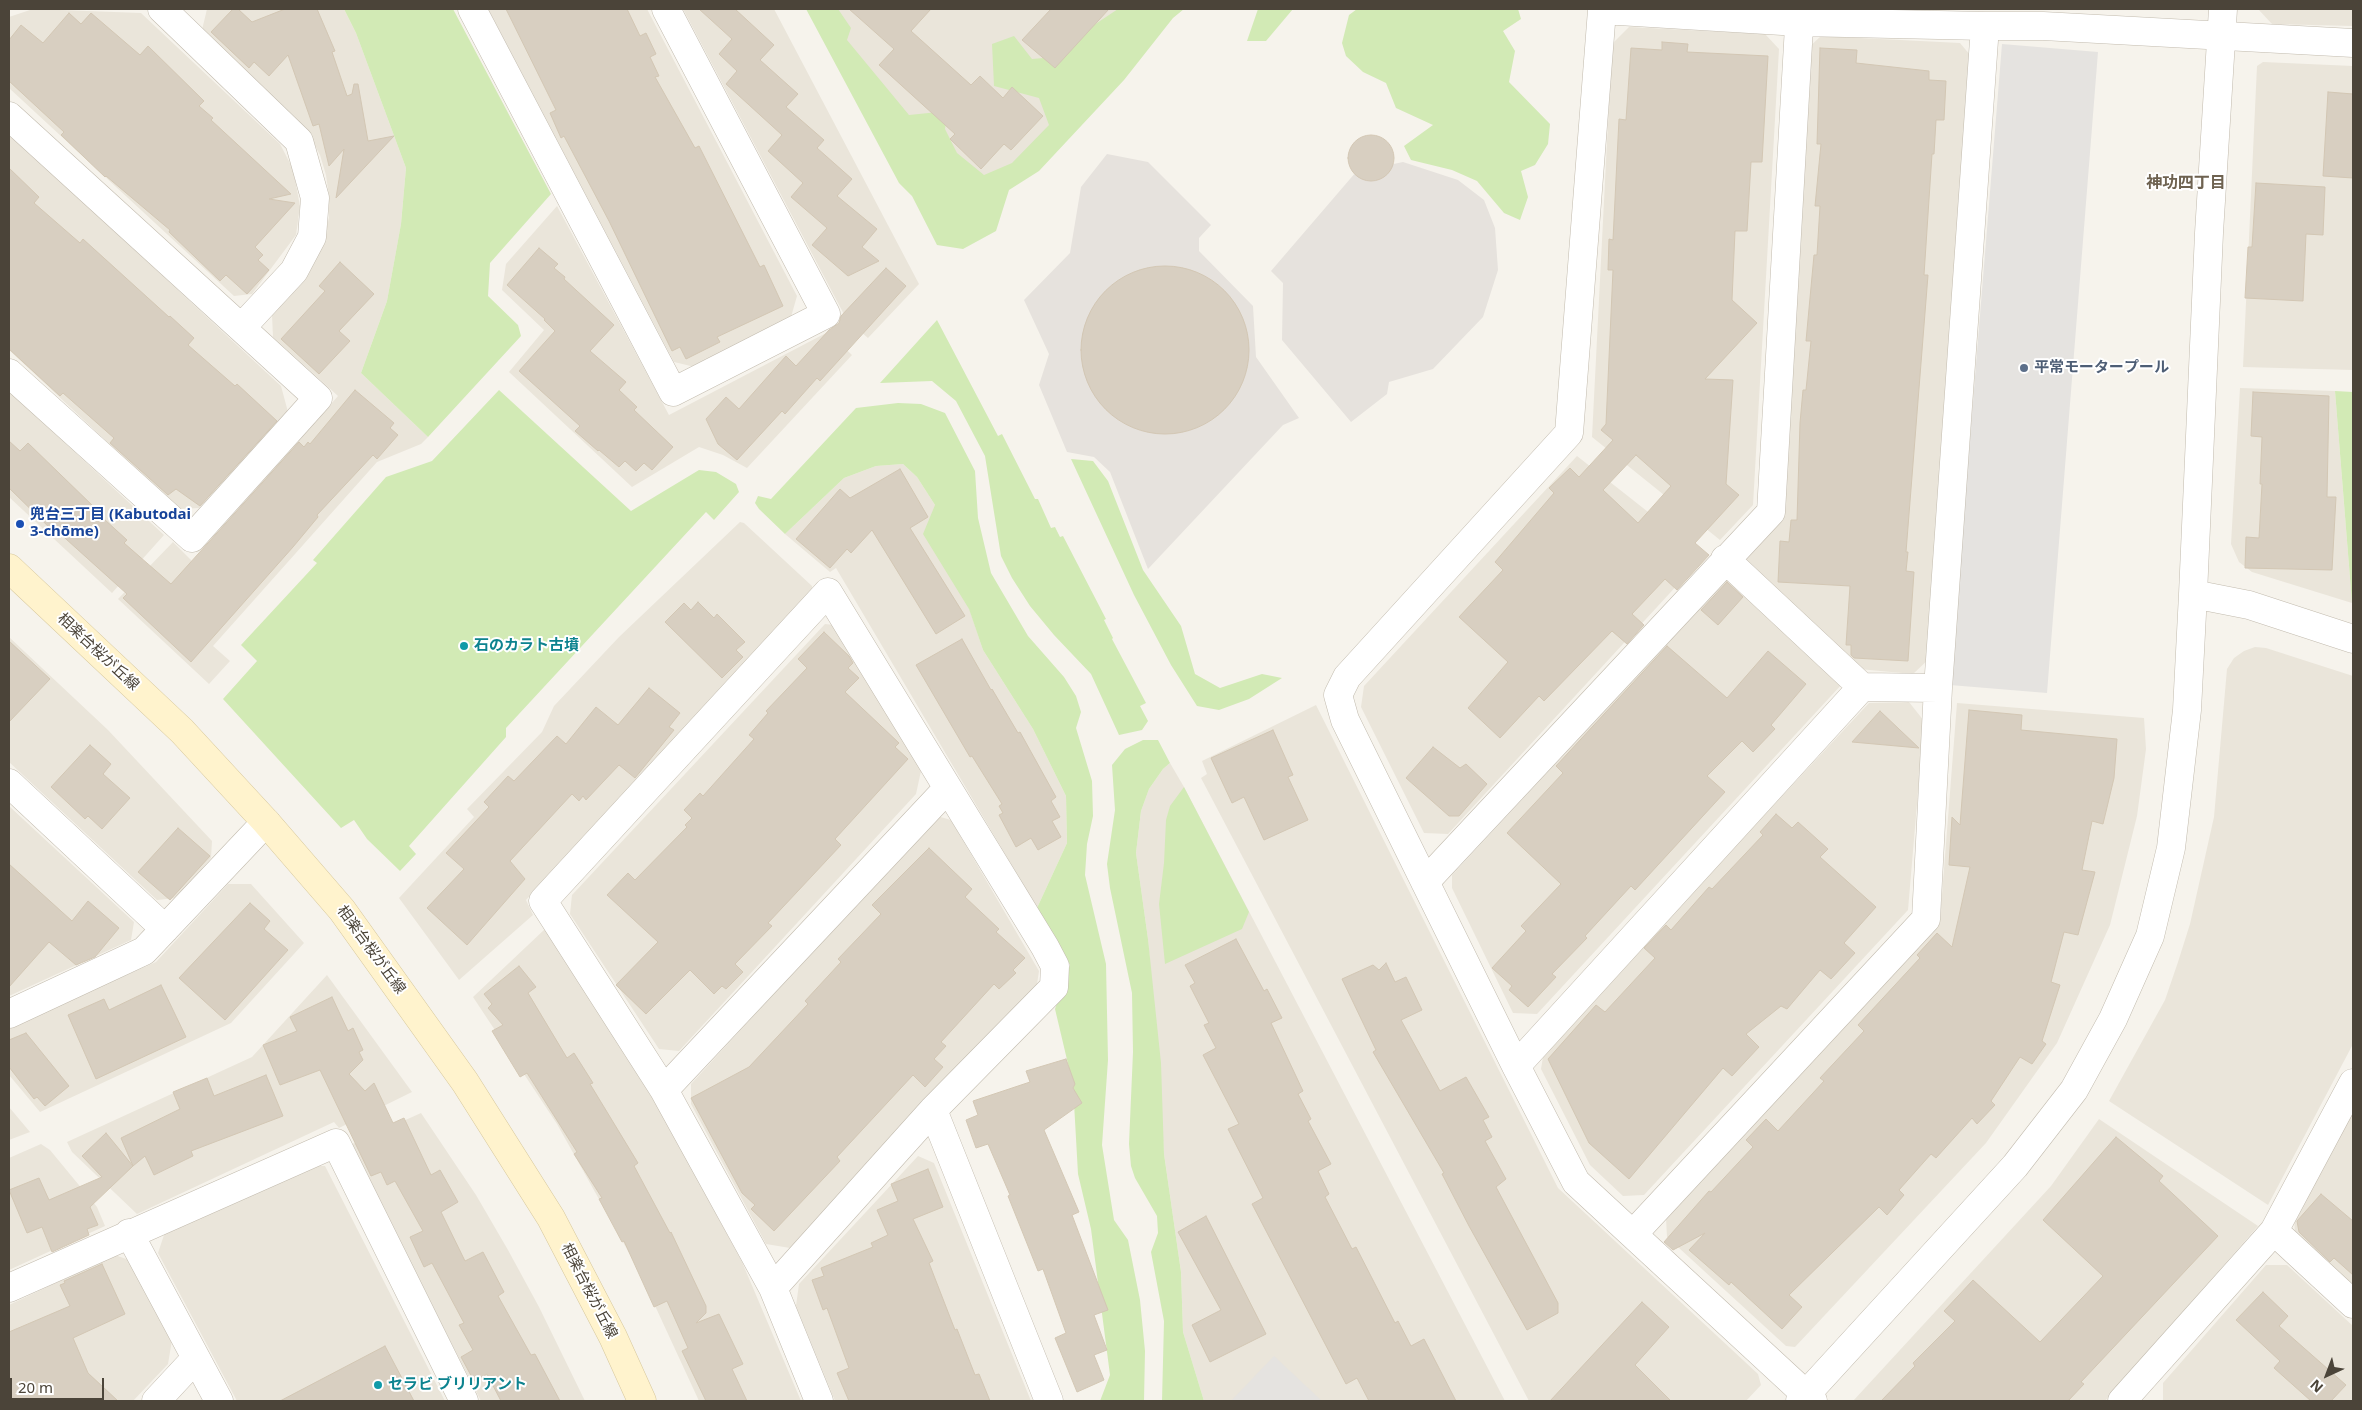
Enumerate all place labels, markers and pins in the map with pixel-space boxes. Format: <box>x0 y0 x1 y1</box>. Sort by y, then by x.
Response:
place label: 平常モータープール <box>2034 359 2169 377</box>
marker: 平常モータープール <box>2018 362 2030 374</box>
place label: 兜台三丁目 (Kabutodai 3-chōme) <box>30 506 191 541</box>
marker: 兜台三丁目 (Kabutodai 3-chōme) <box>14 518 26 530</box>
place label: 石のカラト古墳 <box>474 637 579 655</box>
marker: 石のカラト古墳 <box>458 640 470 652</box>
place label: セラビ ブリリアント <box>388 1376 527 1394</box>
marker: セラビ ブリリアント <box>372 1379 384 1391</box>

